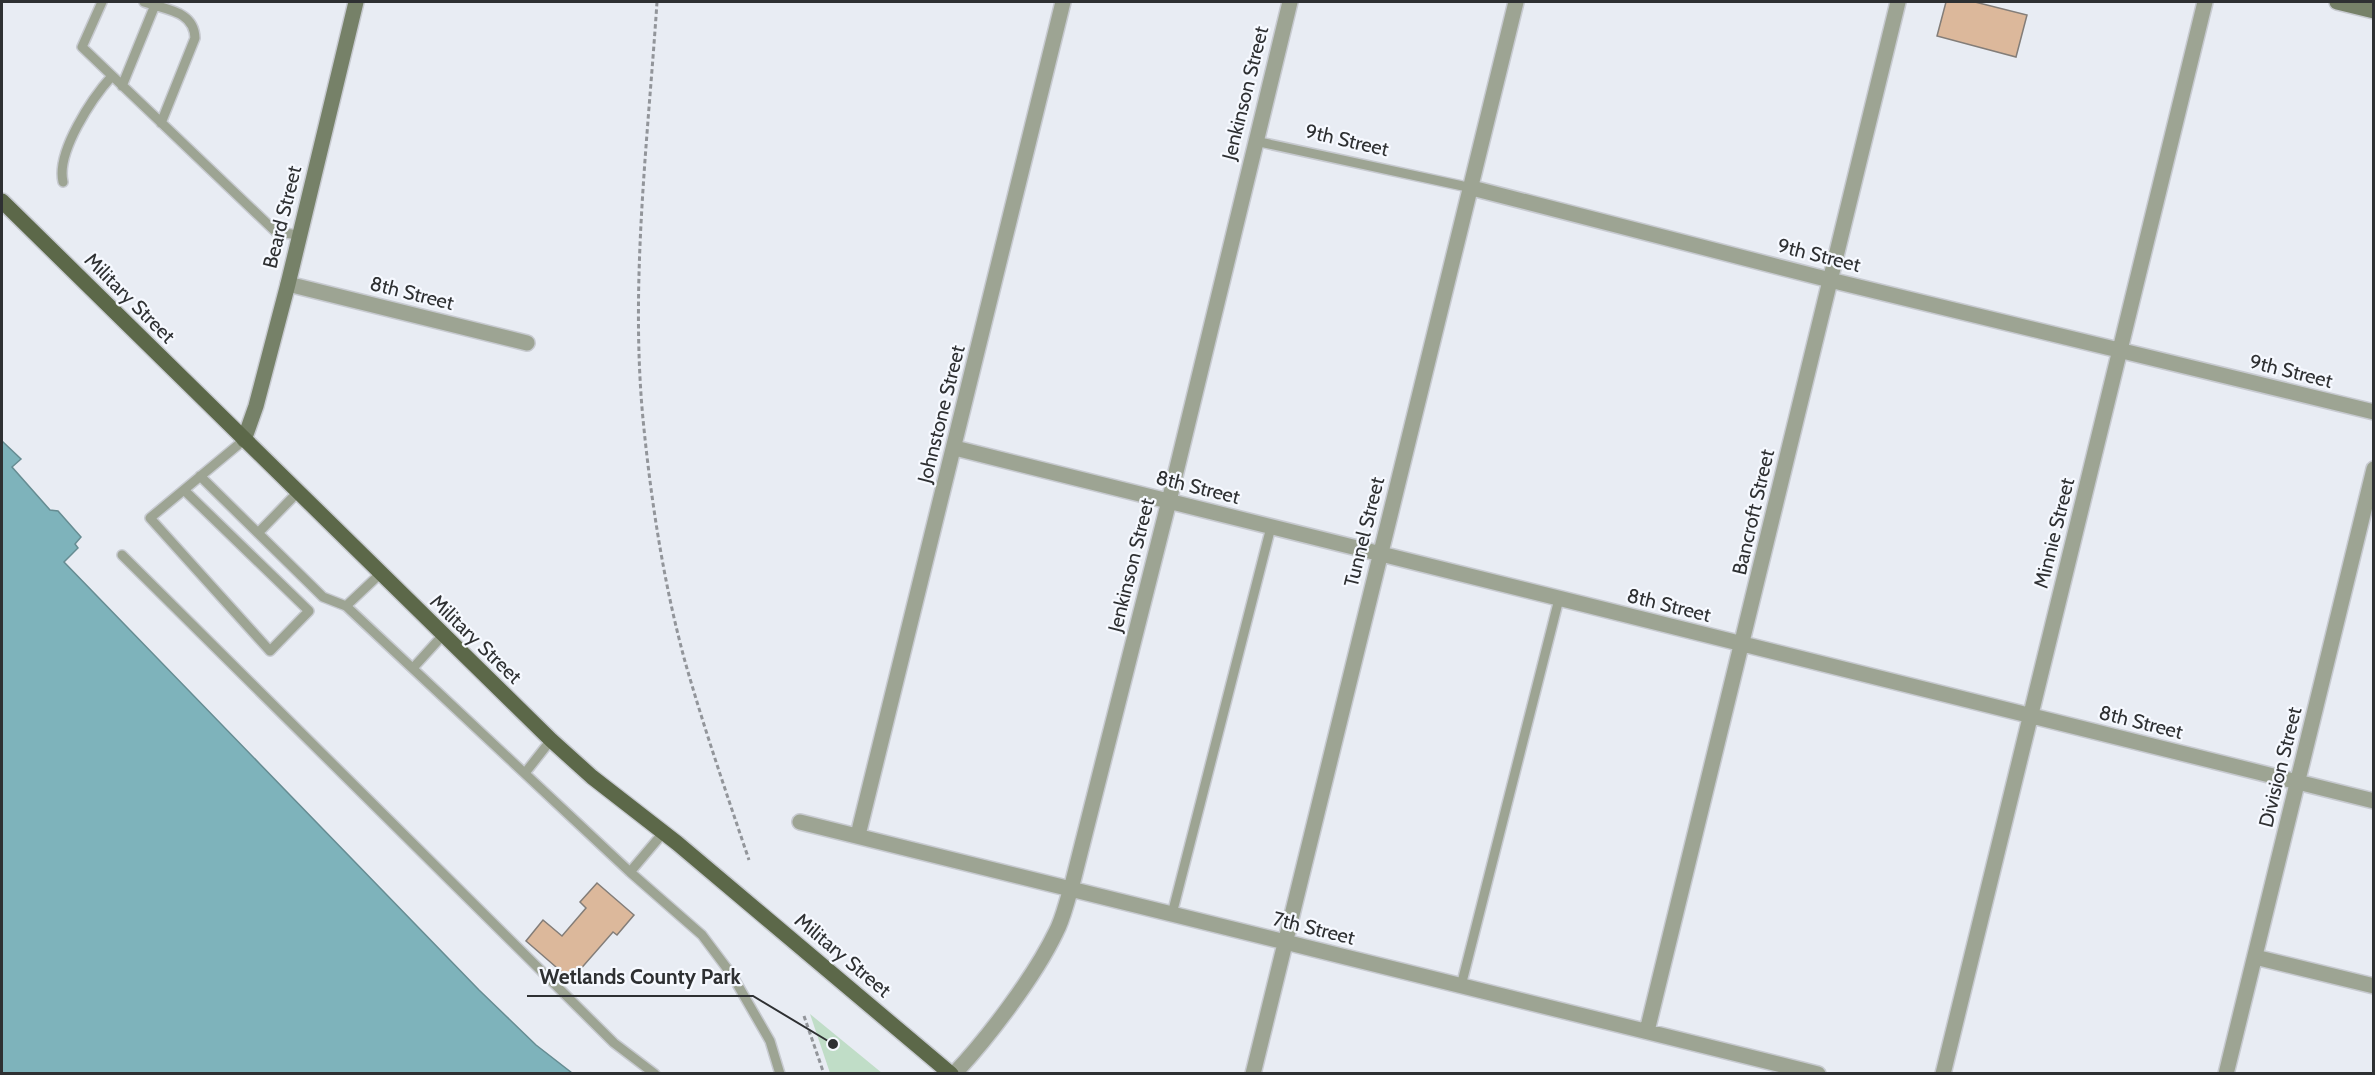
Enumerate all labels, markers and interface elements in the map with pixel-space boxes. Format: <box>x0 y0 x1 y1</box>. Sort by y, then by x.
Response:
street label: Jenkinson Street <box>1217 23 1273 163</box>
street label: 9th Street <box>1303 119 1391 161</box>
street label: Beard Street <box>258 163 306 271</box>
street label: 9th Street <box>1775 233 1863 277</box>
street label: Military Street <box>80 248 180 348</box>
street label: 8th Street <box>368 271 457 315</box>
street label: Johnstone Street <box>912 342 970 486</box>
street label: 9th Street <box>2247 349 2335 393</box>
street label: Bancroft Street <box>1727 447 1779 577</box>
street label: 8th Street <box>1154 465 1243 509</box>
street label: Tunnel Street <box>1339 474 1389 590</box>
street label: Minnie Street <box>2029 475 2079 591</box>
street label: Jenkinson Street <box>1103 495 1159 635</box>
street label: 8th Street <box>1625 583 1714 627</box>
street label: Military Street <box>425 589 527 689</box>
street label: 8th Street <box>2097 700 2186 744</box>
street label: Division Street <box>2253 704 2307 830</box>
street label: 7th Street <box>1271 906 1358 950</box>
street label: Military Street <box>790 908 896 1002</box>
callout: Wetlands County Park <box>527 957 753 996</box>
text: Wetlands County Park <box>539 964 741 989</box>

